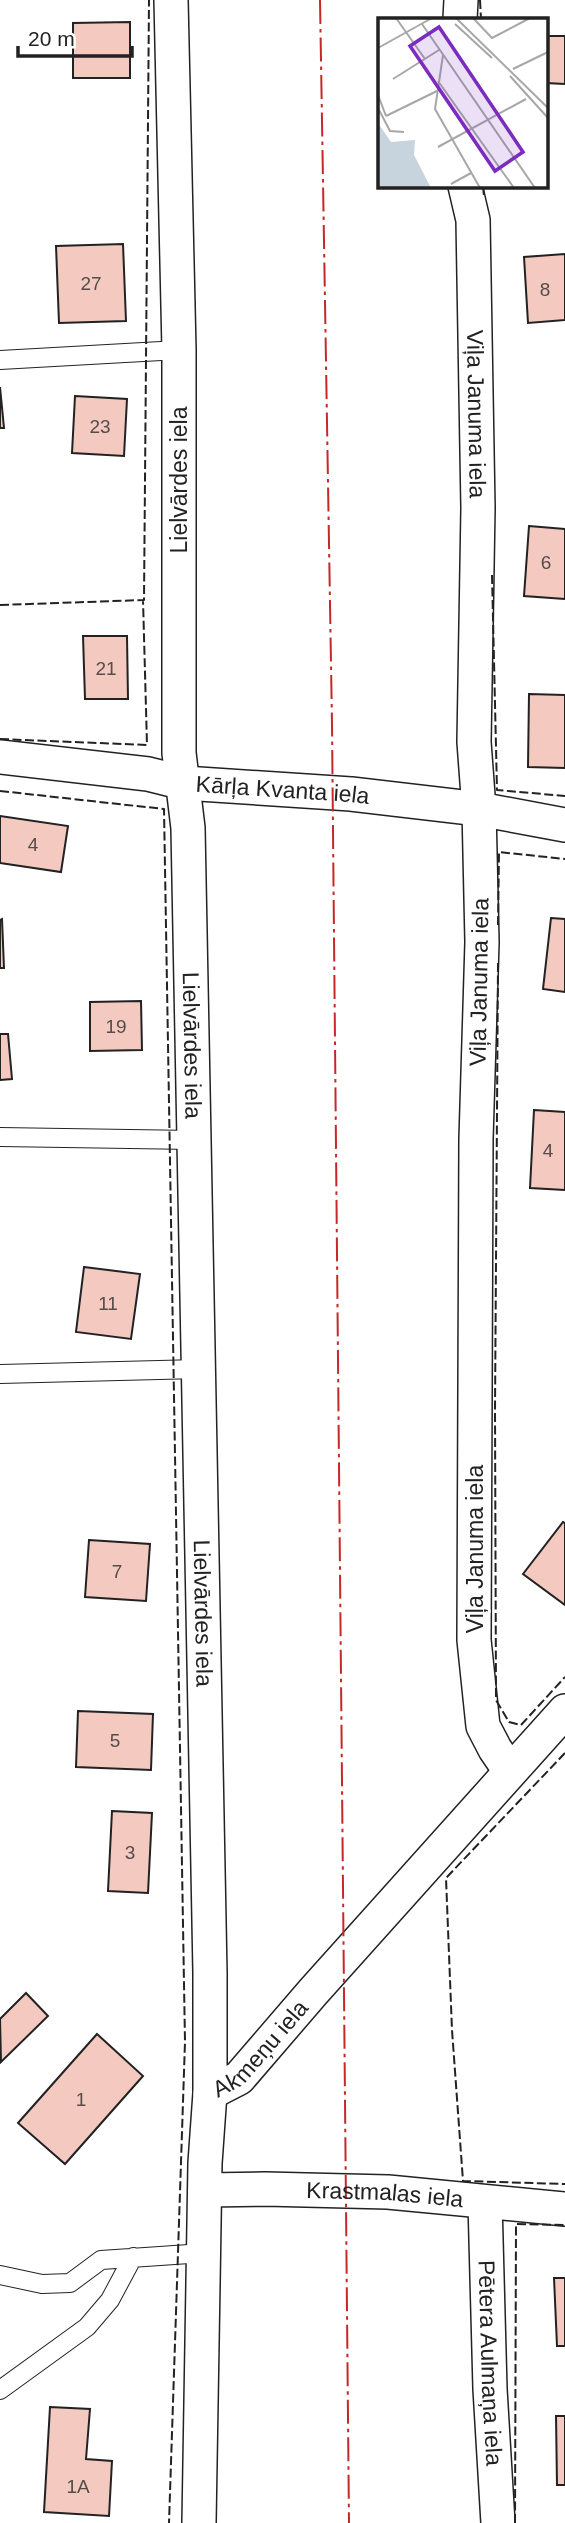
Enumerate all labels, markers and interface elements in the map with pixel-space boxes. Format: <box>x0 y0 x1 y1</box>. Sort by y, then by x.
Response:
scale bar <box>18 14 131 58</box>
inset map <box>378 18 548 187</box>
text: 20 m <box>28 27 75 50</box>
house number: 27 <box>80 273 102 294</box>
house number: 8 <box>540 279 550 300</box>
street label: Viļa Januma iela <box>462 330 491 499</box>
street label: Lielvārdes iela <box>166 406 192 554</box>
house number: 23 <box>89 416 111 437</box>
house number: 6 <box>541 552 551 573</box>
house number: 21 <box>95 658 117 679</box>
street label: Kārļa Kvanta iela <box>195 771 371 809</box>
house number: 4 <box>28 834 39 855</box>
street label: Viļa Januma iela <box>465 897 493 1066</box>
street label: Lielvārdes iela <box>178 972 207 1119</box>
house number: 19 <box>105 1016 127 1037</box>
house number: 4 <box>543 1140 554 1161</box>
house number: 11 <box>98 1293 118 1314</box>
street label: Viļa Januma iela <box>462 1465 488 1633</box>
street label: Lielvārdes iela <box>189 1539 218 1687</box>
house number: 7 <box>112 1561 122 1582</box>
house number: 5 <box>110 1730 120 1751</box>
house number: 3 <box>125 1842 135 1863</box>
street label: Akmeņu iela <box>208 1995 313 2102</box>
house number: 1 <box>76 2089 86 2110</box>
street label: Krastmalas iela <box>306 2177 465 2212</box>
street label: Pētera Aulmaņa iela <box>474 2260 508 2467</box>
house number: 1A <box>66 2476 90 2497</box>

